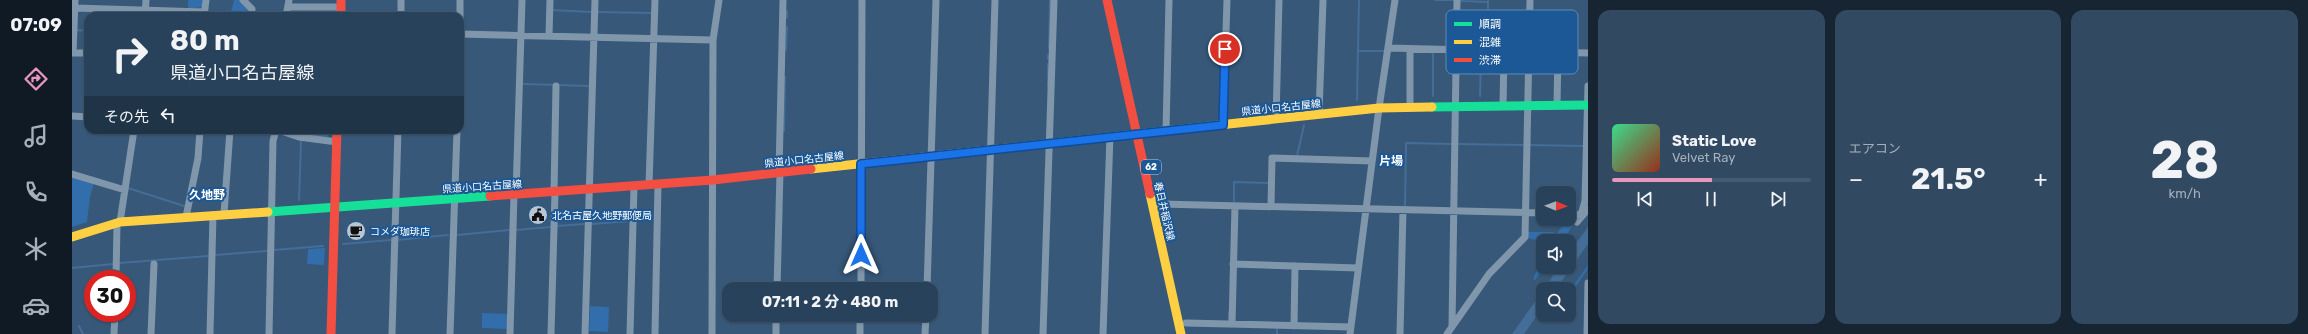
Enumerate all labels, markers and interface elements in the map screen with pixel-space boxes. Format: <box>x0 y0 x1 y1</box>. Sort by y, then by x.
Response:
legend <box>1446 10 1578 74</box>
text: 07:09 <box>10 14 62 36</box>
text: 順調 <box>1479 18 1501 31</box>
text: 80 m <box>170 24 240 57</box>
icon: right <box>104 28 156 80</box>
pin <box>1208 32 1242 66</box>
text: 混雑 <box>1479 36 1501 49</box>
icon: arrive <box>1214 38 1236 60</box>
text: 渋滞 <box>1479 54 1501 67</box>
text: 県道小口名古屋線 <box>170 62 314 84</box>
icon: directions <box>22 65 50 93</box>
street label: 県道小口名古屋線 <box>1241 98 1322 118</box>
icon: left <box>157 104 179 126</box>
text: その先 <box>104 108 149 126</box>
icon: music <box>22 122 50 150</box>
text: 28 <box>2150 129 2219 191</box>
text: Static Love <box>1672 132 1756 150</box>
text: エアコン <box>1849 141 1901 156</box>
street label: 県道小口名古屋線 <box>764 150 845 170</box>
text: Velvet Ray <box>1672 150 1735 165</box>
district label: 片場 <box>1379 154 1403 168</box>
road number: 62 <box>1141 160 1161 174</box>
text: 21.5° <box>1911 161 1986 197</box>
text: − <box>1849 166 1863 193</box>
text: + <box>2034 166 2047 193</box>
icon: phone <box>22 178 50 206</box>
street label: 県道小口名古屋線 <box>442 178 522 196</box>
street label: 春日井稲沢線 <box>1151 181 1177 242</box>
north arrow <box>1536 186 1576 226</box>
map controls <box>1536 186 1576 322</box>
text: km/h <box>2168 186 2201 201</box>
district label: 久地野 <box>189 188 225 202</box>
icon: previous <box>1634 188 1656 210</box>
icon: pause <box>1700 188 1722 210</box>
icon: next <box>1767 188 1789 210</box>
public building icon: 北名古屋久地野郵便局 <box>527 204 549 226</box>
place label: 北名古屋久地野郵便局 <box>552 210 652 222</box>
cafe icon: コメダ珈琲店 <box>345 220 367 242</box>
place label: コメダ珈琲店 <box>370 226 430 238</box>
position arrow <box>840 234 882 276</box>
button: sound <box>1536 234 1576 274</box>
icon: climate <box>22 235 50 263</box>
speed limit sign: 30 <box>84 270 136 322</box>
button: search <box>1536 282 1576 322</box>
icon: car <box>22 292 50 320</box>
text: 07:11 · 2 分 · 480 m <box>762 293 898 311</box>

